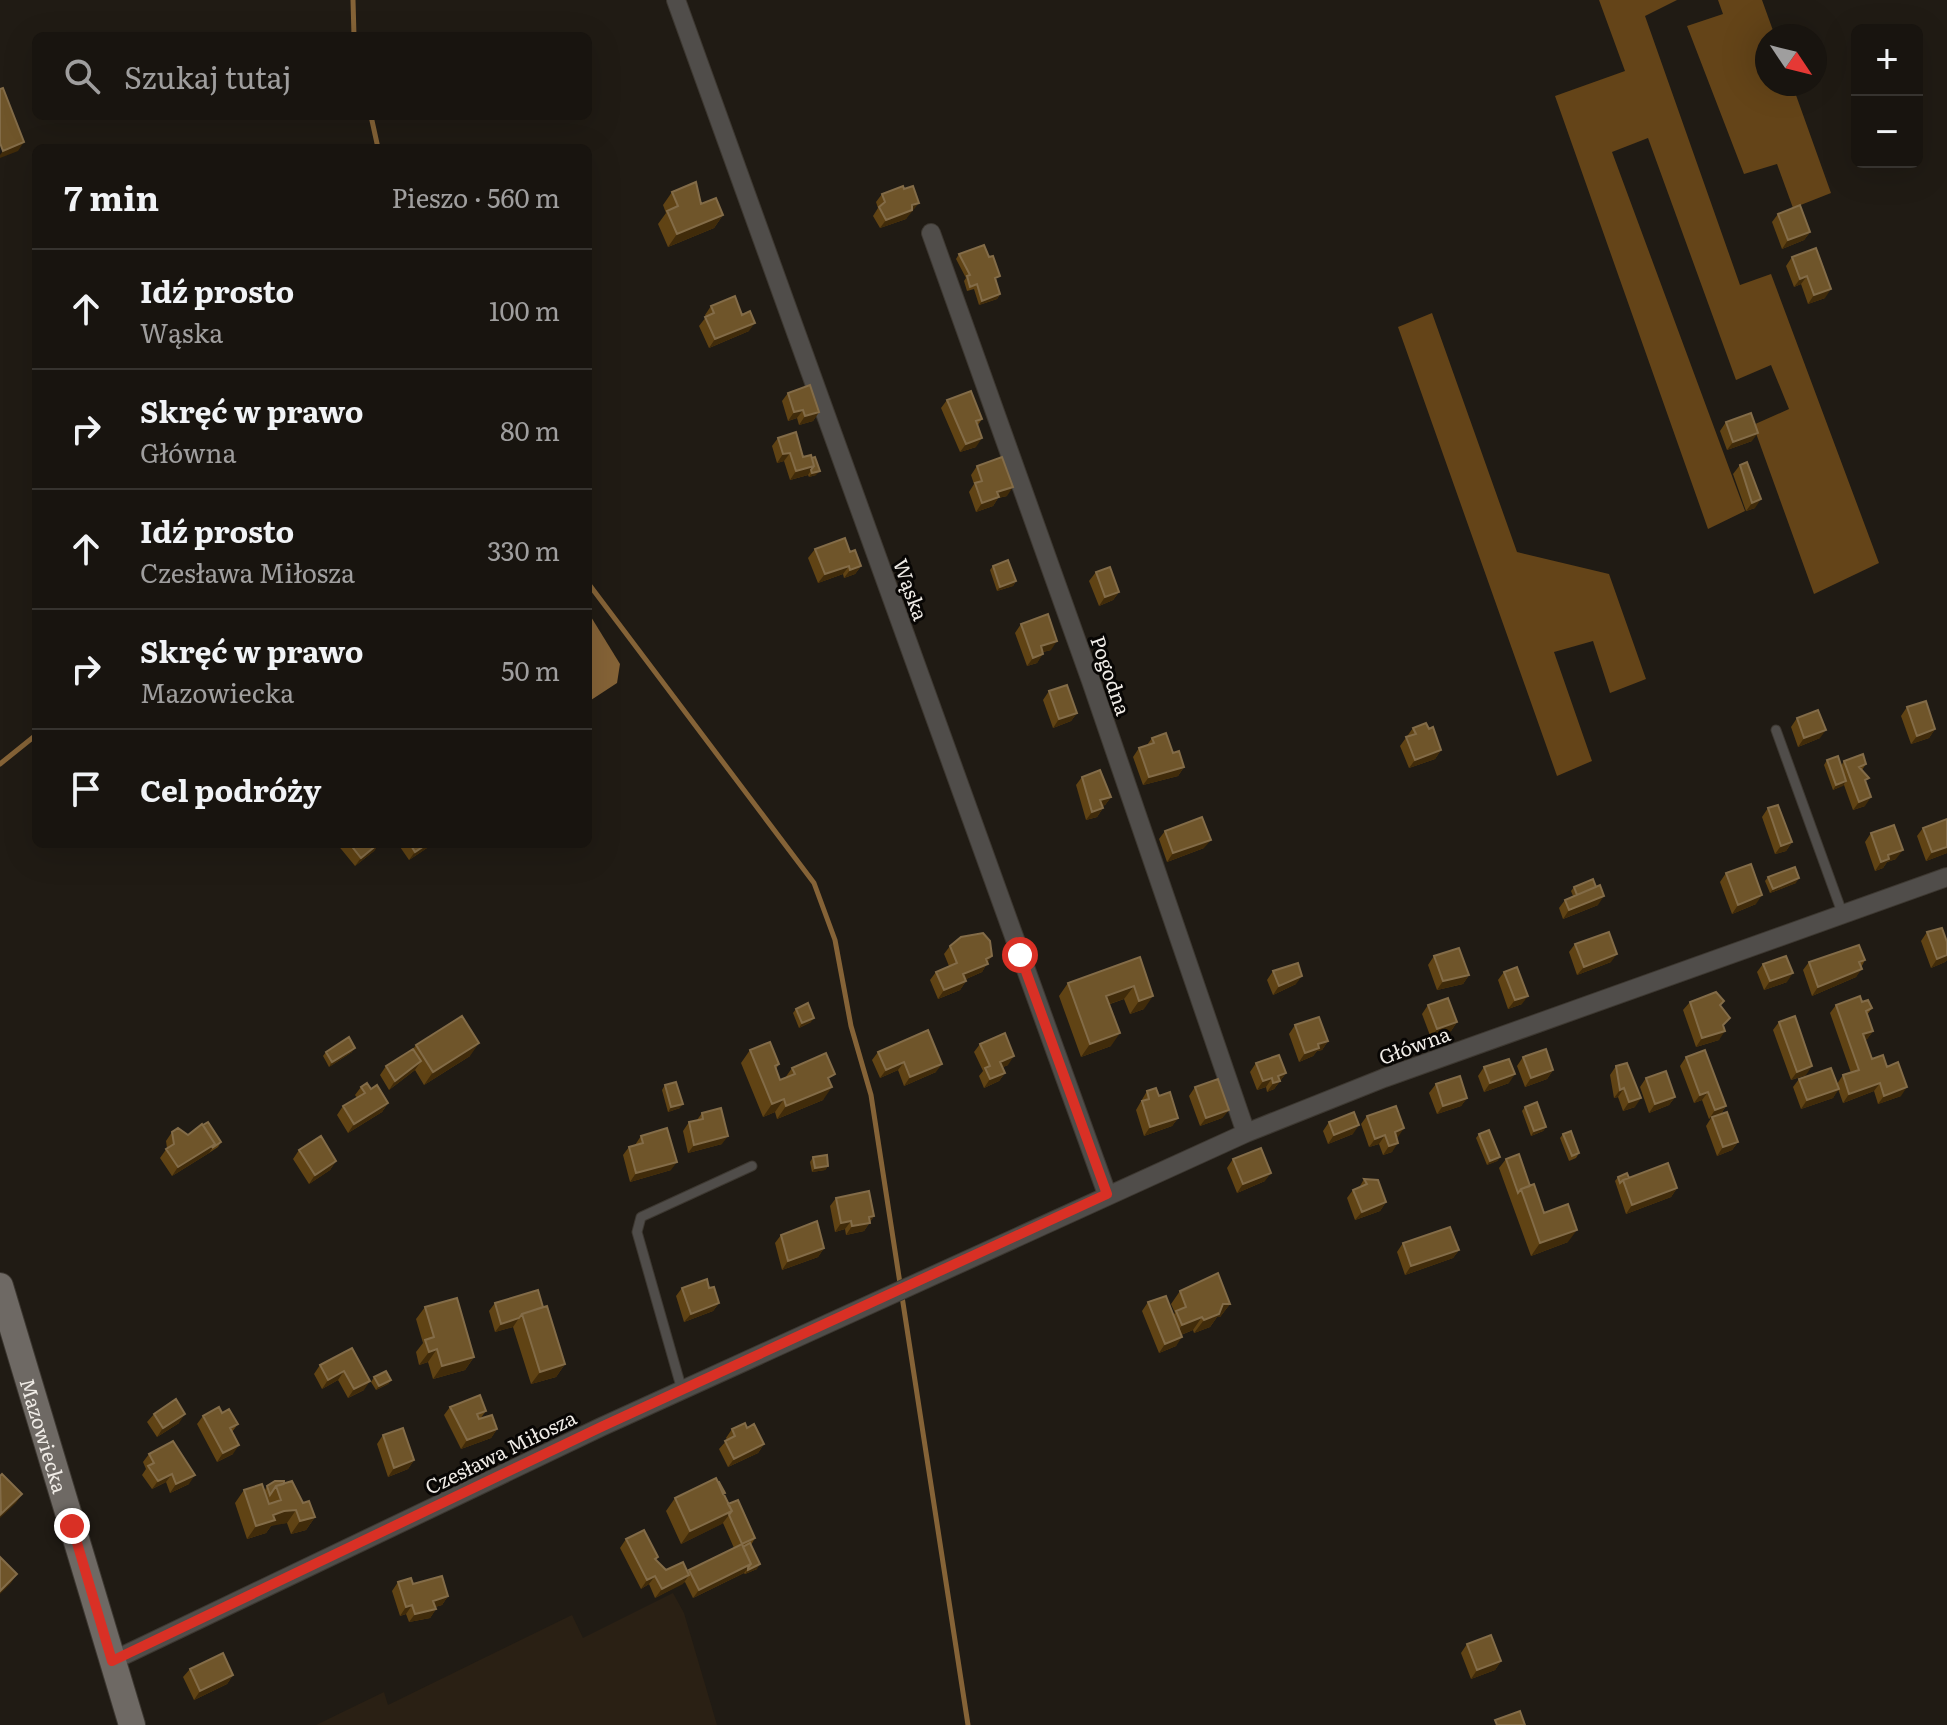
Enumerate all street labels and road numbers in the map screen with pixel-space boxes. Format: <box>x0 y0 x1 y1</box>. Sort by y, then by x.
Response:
street label: Wąska <box>887 554 937 624</box>
street label: Pogodna <box>1084 631 1140 719</box>
street label: Główna <box>1374 1017 1454 1071</box>
street label: Mazowiecka <box>13 1374 76 1497</box>
street label: Czesława Miłosza <box>419 1401 581 1501</box>

